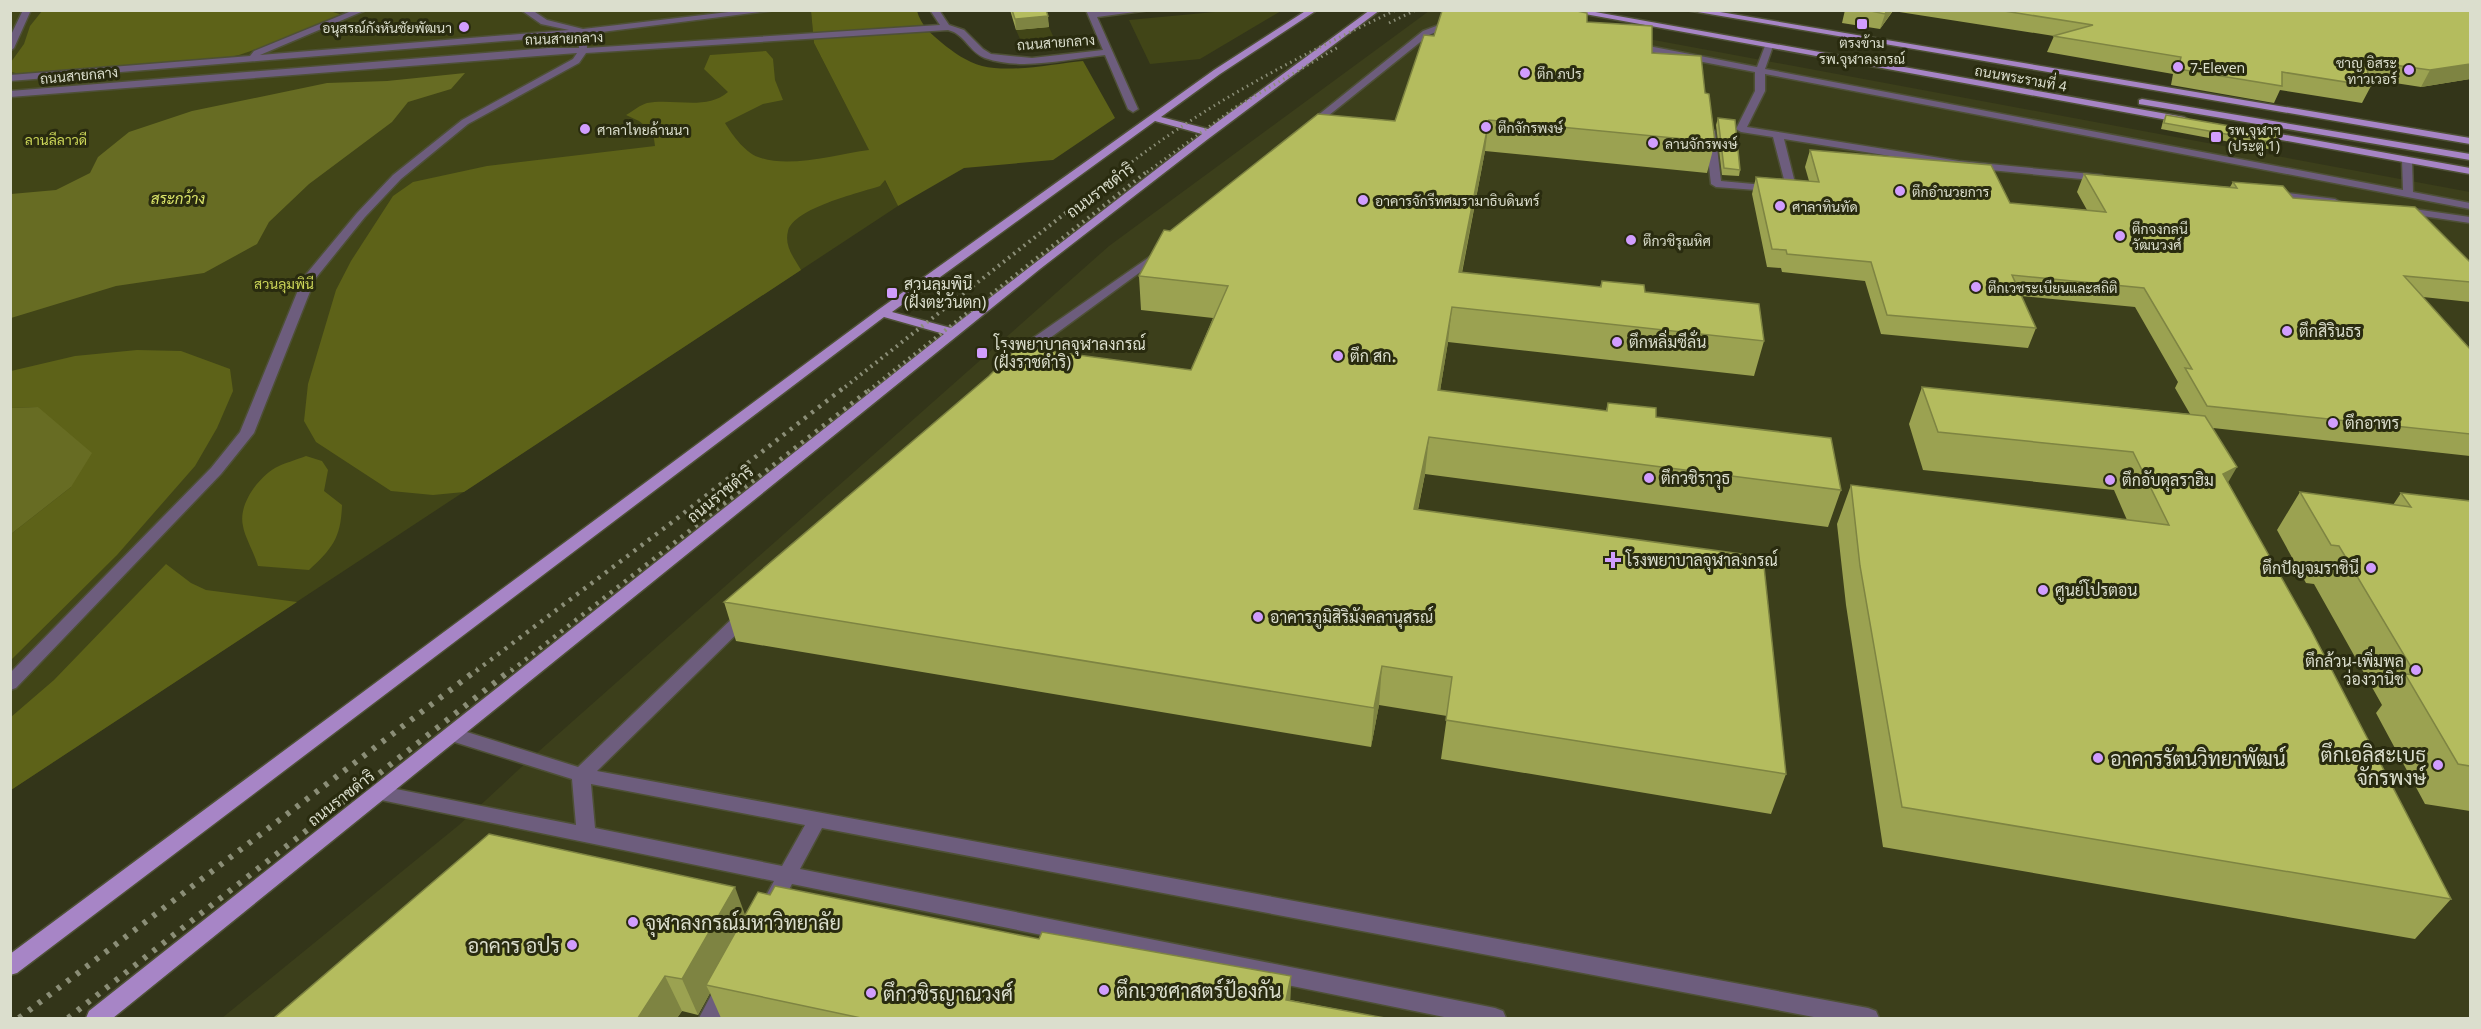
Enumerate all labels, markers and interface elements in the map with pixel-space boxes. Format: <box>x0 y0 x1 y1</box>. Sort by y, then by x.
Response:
marker: ตรงข้าม รพ.จุฬาลงกรณ์ <box>1855 17 1869 31</box>
place label: อนุสรณ์กังหันชัยพัฒนา <box>322 18 452 38</box>
marker: อนุสรณ์กังหันชัยพัฒนา <box>457 20 471 34</box>
street label: ถนนสายกลาง <box>525 27 603 49</box>
street label: ถนนสายกลาง <box>1016 30 1096 54</box>
place label: ตรงข้าม รพ.จุฬาลงกรณ์ <box>1819 33 1905 69</box>
place label: ชาญ อิสระ ทาวเวอร์ <box>2336 53 2397 88</box>
place label: 7-Eleven <box>2190 58 2245 77</box>
street label: ถนนพระรามที่ 4 <box>1973 59 2069 95</box>
marker: 7-Eleven <box>2171 60 2185 74</box>
street label: ถนนสายกลาง <box>39 62 119 88</box>
marker: ชาญ อิสระ ทาวเวอร์ <box>2402 63 2416 77</box>
place label: ตึก ภปร <box>1537 64 1582 83</box>
marker: ตึก ภปร <box>1518 66 1532 80</box>
place label: ตึกจักรพงษ์ <box>1498 118 1564 137</box>
place label: ศาลาไทยล้านนา <box>597 120 689 139</box>
marker: ตึกจักรพงษ์ <box>1479 120 1493 134</box>
place label: รพ.จุฬาฯ (ประตู 1) <box>2228 120 2281 156</box>
marker: ศาลาไทยล้านนา <box>578 122 592 136</box>
park label: ลานลีลาวดี <box>25 130 87 149</box>
marker: รพ.จุฬาฯ (ประตู 1) <box>2209 130 2223 144</box>
place label: ลานจักรพงษ์ <box>1665 134 1738 153</box>
marker: ลานจักรพงษ์ <box>1646 136 1660 150</box>
street label: ถนนราชดำริ <box>1061 157 1139 223</box>
place label: ตึกอำนวยการ <box>1912 182 1990 201</box>
marker: ตึกอำนวยการ <box>1893 184 1907 198</box>
water label: สระกว้าง <box>151 188 205 208</box>
place label: อาคารจักรีทศมรามาธิบดินทร์ <box>1375 191 1540 210</box>
marker: อาคารจักรีทศมรามาธิบดินทร์ <box>1356 193 1370 207</box>
place label: ศาลาทินทัด <box>1792 197 1858 216</box>
marker: ศาลาทินทัด <box>1773 199 1787 213</box>
place label: ตึกจงกลนี วัฒนวงศ์ <box>2132 219 2188 254</box>
marker: ตึกจงกลนี วัฒนวงศ์ <box>2113 229 2127 243</box>
place label: ตึกวชิรุณหิศ <box>1643 231 1711 251</box>
marker: ตึกวชิรุณหิศ <box>1624 233 1638 247</box>
place label: สวนลุมพินี (ฝั่งตะวันตก) <box>904 273 987 313</box>
park label: สวนลุมพินี <box>254 274 314 294</box>
place label: ตึกเวชระเบียนและสถิติ <box>1988 278 2118 297</box>
marker: ตึกเวชระเบียนและสถิติ <box>1969 280 1983 294</box>
marker: สวนลุมพินี (ฝั่งตะวันตก) <box>885 286 899 300</box>
place label: ตึกสิรินธร <box>2299 320 2362 342</box>
marker: ตึกสิรินธร <box>2280 324 2294 338</box>
place label: ตึกหลิ่มซีลั่น <box>1629 329 1707 353</box>
place label: โรงพยาบาลจุฬาลงกรณ์ (ฝั่งราชดำริ) <box>993 332 1146 373</box>
marker: ตึกหลิ่มซีลั่น <box>1610 335 1624 349</box>
place label: ตึก สก. <box>1350 345 1396 367</box>
marker: โรงพยาบาลจุฬาลงกรณ์ (ฝั่งราชดำริ) <box>975 346 989 360</box>
marker: ตึก สก. <box>1331 349 1345 363</box>
place label: ตึกอาทร <box>2345 412 2400 434</box>
marker: ตึกอาทร <box>2326 416 2340 430</box>
street label: ถนนราชดำริ <box>682 460 758 528</box>
place label: ตึกวชิราวุธ <box>1661 467 1731 490</box>
place label: ตึกอับดุลราฮิม <box>2122 469 2214 492</box>
marker: ตึกวชิราวุธ <box>1642 471 1656 485</box>
marker: ตึกอับดุลราฮิม <box>2103 473 2117 487</box>
place label: โรงพยาบาลจุฬาลงกรณ์ <box>1625 548 1778 572</box>
marker: โรงพยาบาลจุฬาลงกรณ์ <box>1604 551 1622 569</box>
place label: ตึกปัญจมราชินี <box>2262 557 2359 579</box>
marker: ตึกปัญจมราชินี <box>2364 561 2378 575</box>
place label: ศูนย์โปรตอน <box>2055 578 2138 602</box>
marker: ศูนย์โปรตอน <box>2036 583 2050 597</box>
place label: อาคารภูมิสิริมังคลานุสรณ์ <box>1270 605 1433 629</box>
marker: อาคารภูมิสิริมังคลานุสรณ์ <box>1251 610 1265 624</box>
place label: ตึกล้วน-เพิ่มพูล ว่องวานิช <box>2305 648 2404 690</box>
marker: ตึกล้วน-เพิ่มพูล ว่องวานิช <box>2409 663 2423 677</box>
place label: ตึกเอลิสะเบธ จักรพงษ์ <box>2321 741 2426 791</box>
place label: อาคารรัตนวิทยาพัฒน์ <box>2110 745 2286 772</box>
marker: อาคารรัตนวิทยาพัฒน์ <box>2091 751 2105 765</box>
marker: ตึกเอลิสะเบธ จักรพงษ์ <box>2431 758 2445 772</box>
street label: ถนนราชดำริ <box>303 765 379 831</box>
place label: จุฬาลงกรณ์มหาวิทยาลัย <box>645 909 841 937</box>
marker: จุฬาลงกรณ์มหาวิทยาลัย <box>626 915 640 929</box>
place label: อาคาร อปร <box>467 932 560 959</box>
marker: อาคาร อปร <box>565 938 579 952</box>
place label: ตึกเวชศาสตร์ป้องกัน <box>1116 977 1282 1004</box>
place label: ตึกวชิรญาณวงศ์ <box>883 980 1013 1007</box>
marker: ตึกเวชศาสตร์ป้องกัน <box>1097 983 1111 997</box>
marker: ตึกวชิรญาณวงศ์ <box>864 986 878 1000</box>

